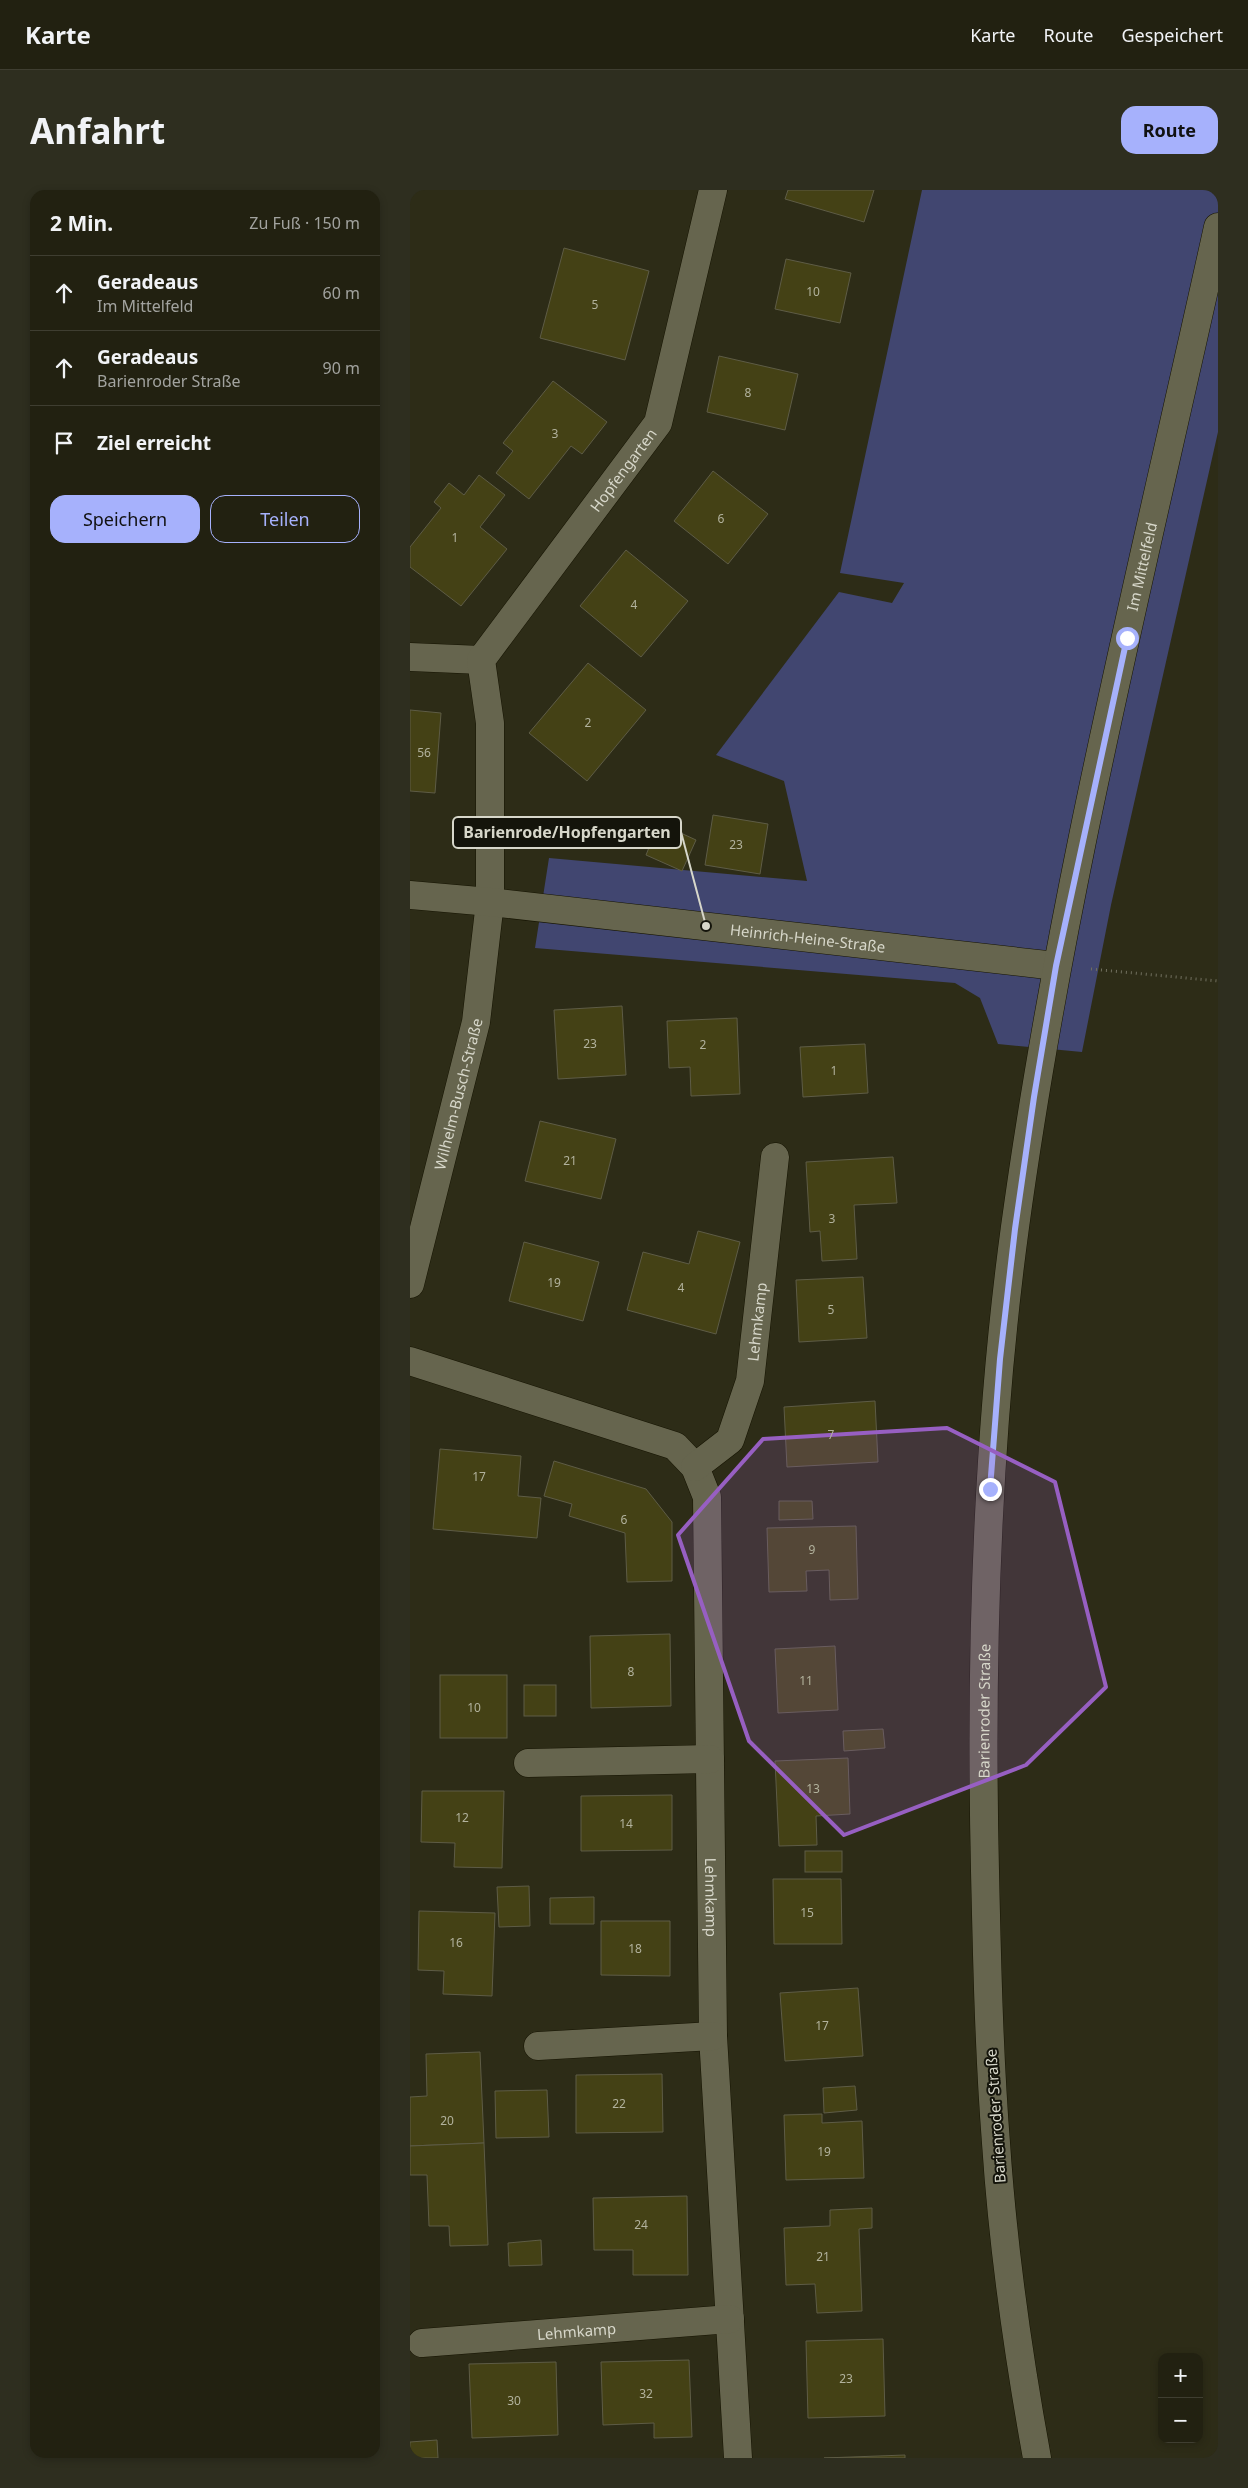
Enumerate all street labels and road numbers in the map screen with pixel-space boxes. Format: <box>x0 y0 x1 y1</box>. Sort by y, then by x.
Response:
street label: Hopfengarten <box>585 424 661 516</box>
street label: Im Mittelfeld <box>1122 520 1161 613</box>
street label: Heinrich-Heine-Straße <box>729 919 886 957</box>
street label: Wilhelm-Busch-Straße <box>429 1016 487 1172</box>
street label: Lehmkamp <box>742 1281 771 1362</box>
street label: Barienroder Straße <box>973 1644 994 1779</box>
street label: Lehmkamp <box>701 1858 722 1937</box>
street label: Barienroder Straße <box>980 2048 1010 2184</box>
street label: Lehmkamp <box>536 2318 617 2344</box>

